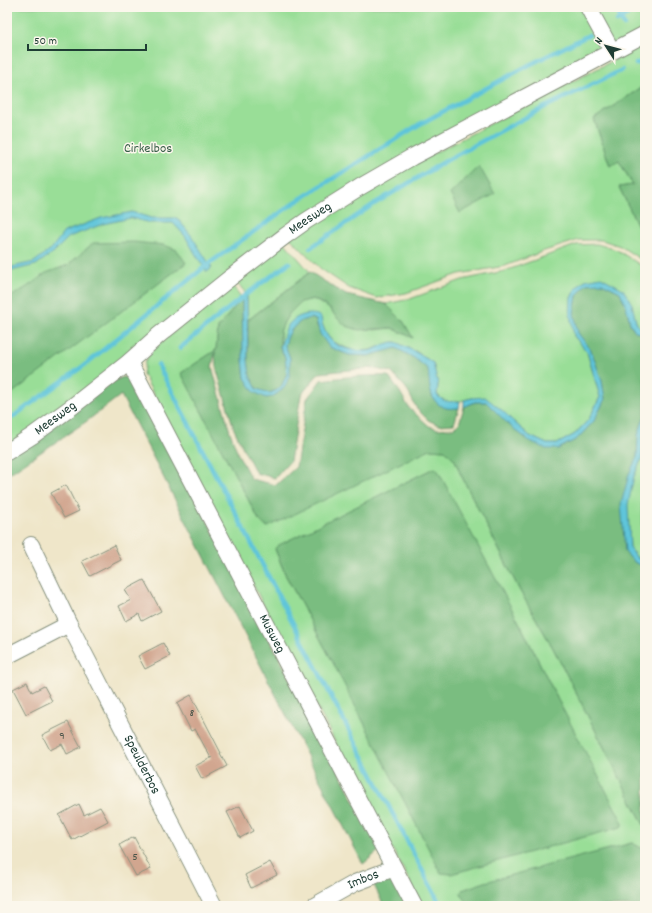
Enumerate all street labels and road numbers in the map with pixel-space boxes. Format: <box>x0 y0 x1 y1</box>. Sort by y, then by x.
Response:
street label: Meesweg <box>285 197 336 240</box>
street label: Meesweg <box>30 397 81 441</box>
street label: Musweg <box>253 611 290 657</box>
street label: Speulderbos <box>118 732 165 798</box>
street label: Imbos <box>344 865 382 895</box>

